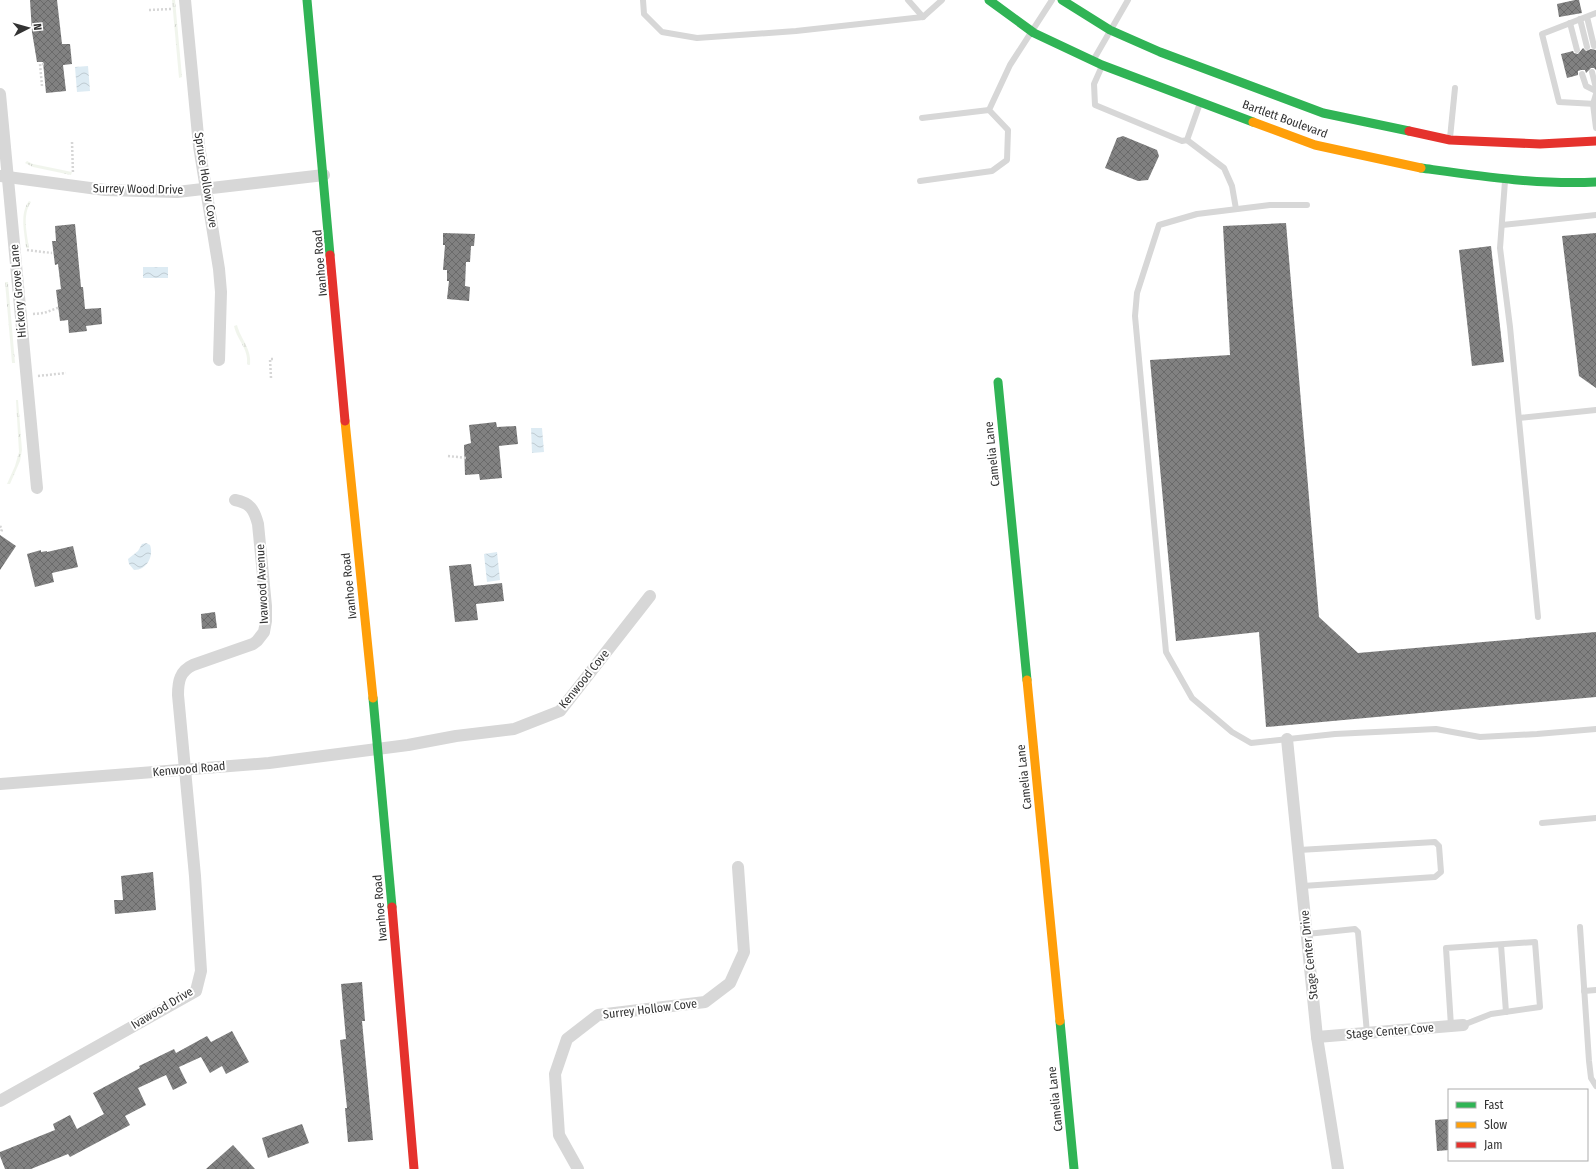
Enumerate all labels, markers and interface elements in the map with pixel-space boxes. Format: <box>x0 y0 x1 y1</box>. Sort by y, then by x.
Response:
north arrow <box>8 8 48 48</box>
text: N <box>31 23 44 31</box>
street label: Bartlett Boulevard <box>1240 97 1330 141</box>
street label: Spruce Hollow Cove <box>192 131 220 229</box>
street label: Surrey Wood Drive <box>93 181 183 197</box>
street label: Ivanhoe Road <box>310 229 330 297</box>
street label: Hickory Grove Lane <box>7 244 29 338</box>
street label: Camelia Lane <box>982 421 1002 487</box>
street label: Ivawood Avenue <box>253 544 271 624</box>
street label: Ivanhoe Road <box>339 552 359 620</box>
street label: Kenwood Cove <box>556 647 612 711</box>
street label: Camelia Lane <box>1014 744 1034 810</box>
street label: Kenwood Road <box>152 759 226 779</box>
street label: Ivanhoe Road <box>370 874 390 942</box>
street label: Stage Center Drive <box>1297 909 1321 1000</box>
street label: Ivawood Drive <box>129 984 195 1032</box>
street label: Surrey Hollow Cove <box>602 996 698 1022</box>
street label: Stage Center Cove <box>1346 1020 1434 1042</box>
street label: Camelia Lane <box>1045 1066 1065 1132</box>
legend <box>1448 1089 1588 1161</box>
text: Fast <box>1484 1098 1503 1112</box>
text: Slow <box>1484 1118 1507 1132</box>
text: Jam <box>1484 1138 1502 1152</box>

